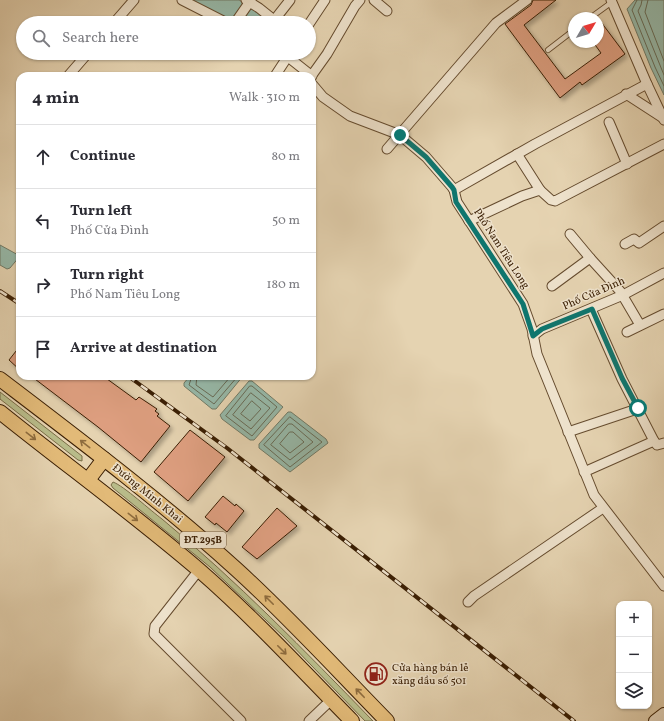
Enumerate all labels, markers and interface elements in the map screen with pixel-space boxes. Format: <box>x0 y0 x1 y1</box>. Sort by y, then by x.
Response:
north arrow <box>568 12 604 48</box>
search box <box>16 16 316 60</box>
icon: search <box>30 27 52 49</box>
text: Search here <box>62 28 139 49</box>
text: 4 min <box>32 87 79 110</box>
text: Walk · 310 m <box>229 89 300 107</box>
route end <box>391 126 409 144</box>
icon: ahead <box>32 146 54 168</box>
text: Continue <box>70 146 135 167</box>
text: 80 m <box>271 148 300 166</box>
text: Turn left <box>70 201 132 222</box>
street label: Phố Nam Tiêu Long <box>469 206 533 293</box>
icon: left <box>32 210 54 232</box>
text: 50 m <box>272 212 300 230</box>
text: Phố Cửa Đình <box>70 222 149 240</box>
text: Turn right <box>70 265 144 286</box>
street label: Phố Cửa Đình <box>560 273 628 314</box>
icon: right <box>32 274 54 296</box>
text: 180 m <box>266 276 300 294</box>
text: Phố Nam Tiêu Long <box>70 286 180 304</box>
icon: arrive <box>32 338 54 360</box>
text: Arrive at destination <box>70 338 217 359</box>
route start <box>629 399 647 417</box>
one-way arrow <box>25 432 36 441</box>
one-way arrow <box>79 439 90 448</box>
street label: Đường Minh Khai <box>109 461 185 527</box>
one-way arrow <box>127 512 138 521</box>
road number: ĐT.295B <box>180 532 226 548</box>
one-way arrow <box>264 595 274 605</box>
map controls <box>616 601 652 709</box>
button: + <box>616 601 652 637</box>
button: − <box>616 637 652 673</box>
one-way arrow <box>277 645 287 655</box>
fuel station icon: Cửa hàng bán lẻ xăng dầu số 501 <box>363 661 389 687</box>
place label: Cửa hàng bán lẻ xăng dầu số 501 <box>392 661 468 689</box>
button: layers <box>616 673 652 709</box>
one-way arrow <box>355 688 365 698</box>

